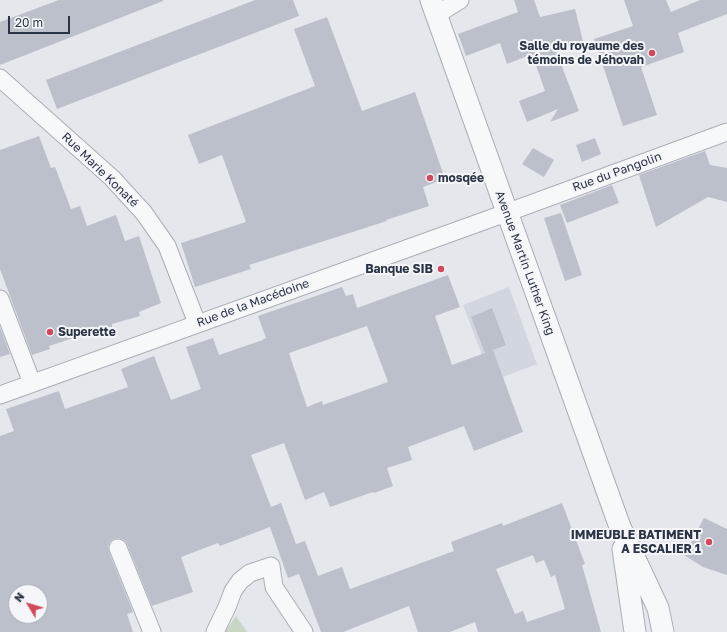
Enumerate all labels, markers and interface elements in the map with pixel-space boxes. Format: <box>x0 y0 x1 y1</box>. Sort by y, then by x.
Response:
scale bar <box>10 8 72 34</box>
text: 20 m <box>15 15 43 30</box>
place label: Salle du royaume des témoins de Jéhovah <box>519 39 644 67</box>
marker: Salle du royaume des témoins de Jéhovah <box>647 48 657 58</box>
street label: Rue Marie Konaté <box>59 130 141 210</box>
street label: Rue du Pangolin <box>571 149 663 195</box>
place label: mosqée <box>438 171 484 185</box>
marker: mosqée <box>425 173 435 183</box>
street label: Avenue Martin Luther King <box>492 189 558 337</box>
place label: Banque SIB <box>365 262 433 276</box>
marker: Banque SIB <box>436 264 446 274</box>
street label: Rue de la Macédoine <box>195 276 311 330</box>
place label: Superette <box>58 325 116 339</box>
marker: Superette <box>45 327 55 337</box>
place label: IMMEUBLE BATIMENT A ESCALIER 1 <box>571 528 701 556</box>
marker: IMMEUBLE BATIMENT A ESCALIER 1 <box>704 537 714 547</box>
north arrow <box>8 584 48 624</box>
text: N <box>11 590 27 604</box>

